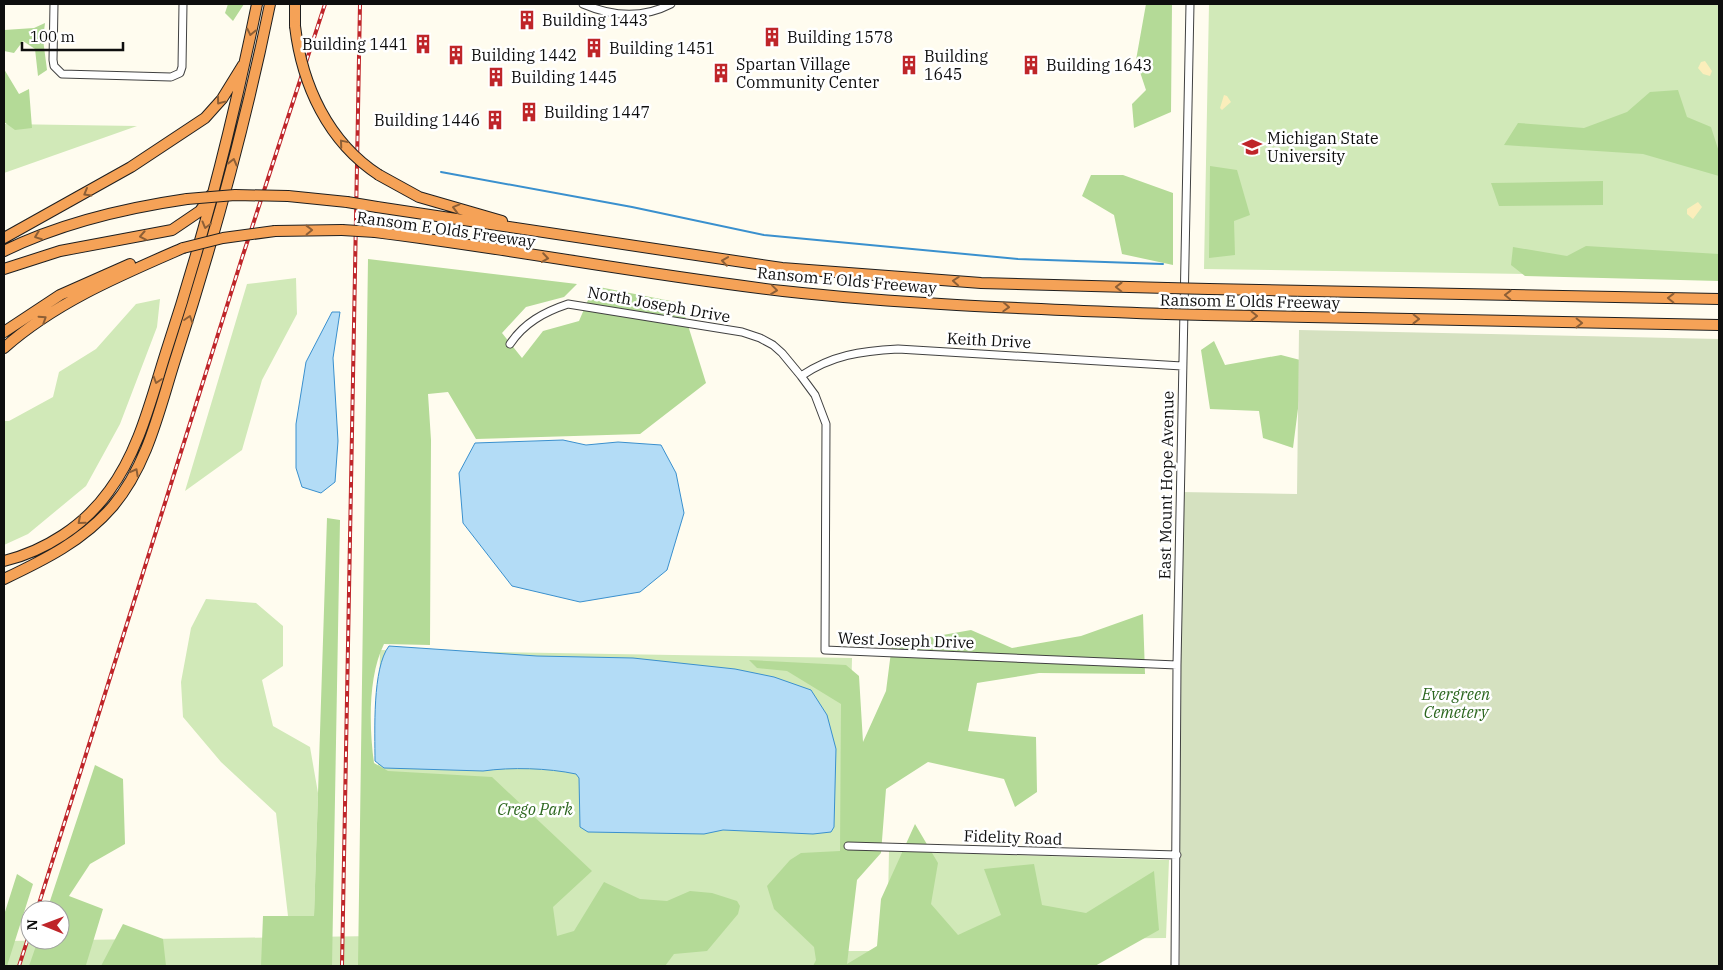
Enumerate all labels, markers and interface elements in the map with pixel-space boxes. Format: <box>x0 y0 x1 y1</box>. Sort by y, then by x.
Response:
building icon: Building 1443 <box>516 9 538 31</box>
place label: Building 1443 <box>542 10 648 30</box>
scale bar <box>22 20 124 52</box>
building icon: Building 1578 <box>761 26 783 48</box>
text: 100 m <box>30 27 75 46</box>
one-way arrow <box>247 27 257 36</box>
place label: Building 1578 <box>787 27 893 47</box>
building icon: Building 1441 <box>412 33 434 55</box>
place label: Building 1441 <box>302 34 408 54</box>
building icon: Building 1451 <box>583 37 605 59</box>
place label: Building 1451 <box>609 38 715 58</box>
building icon: Building 1442 <box>445 44 467 66</box>
place label: Building 1442 <box>471 45 577 65</box>
place label: Building 1645 <box>924 46 988 84</box>
place label: Spartan Village Community Center <box>736 54 879 92</box>
building icon: Building 1645 <box>898 54 920 76</box>
building icon: Building 1643 <box>1020 54 1042 76</box>
place label: Building 1643 <box>1046 55 1152 75</box>
building icon: Spartan Village Community Center <box>710 62 732 84</box>
building icon: Building 1445 <box>485 66 507 88</box>
place label: Building 1445 <box>511 67 617 87</box>
one-way arrow <box>217 95 226 105</box>
building icon: Building 1447 <box>518 101 540 123</box>
place label: Building 1447 <box>544 102 650 122</box>
building icon: Building 1446 <box>484 109 506 131</box>
place label: Building 1446 <box>374 110 480 130</box>
place label: Michigan State University <box>1267 128 1378 166</box>
school or university icon: Michigan State University <box>1241 136 1263 158</box>
one-way arrow <box>340 140 349 149</box>
one-way arrow <box>227 159 237 167</box>
one-way arrow <box>83 186 92 196</box>
one-way arrow <box>453 204 461 214</box>
street label: Ransom E Olds Freeway <box>355 207 537 252</box>
one-way arrow <box>201 221 211 229</box>
one-way arrow <box>305 224 313 235</box>
one-way arrow <box>35 230 43 240</box>
one-way arrow <box>139 230 148 241</box>
one-way arrow <box>540 252 549 262</box>
one-way arrow <box>721 256 729 266</box>
street label: Ransom E Olds Freeway <box>756 262 938 298</box>
one-way arrow <box>952 276 960 287</box>
street label: North Joseph Drive <box>586 282 732 326</box>
one-way arrow <box>1114 282 1122 292</box>
one-way arrow <box>771 284 779 295</box>
street label: Ransom E Olds Freeway <box>1160 289 1341 313</box>
one-way arrow <box>1504 290 1512 300</box>
one-way arrow <box>1666 293 1674 303</box>
one-way arrow <box>1002 302 1010 312</box>
one-way arrow <box>1250 311 1258 321</box>
one-way arrow <box>1413 314 1421 325</box>
one-way arrow <box>38 315 47 325</box>
one-way arrow <box>183 315 193 324</box>
one-way arrow <box>1575 317 1583 328</box>
street label: Keith Drive <box>946 328 1032 352</box>
one-way arrow <box>153 375 163 384</box>
street label: East Mount Hope Avenue <box>1154 391 1178 579</box>
one-way arrow <box>129 469 139 478</box>
one-way arrow <box>78 515 87 524</box>
street label: West Joseph Drive <box>837 628 975 652</box>
park label: Evergreen Cemetery <box>1421 684 1490 722</box>
park label: Crego Park <box>497 799 573 819</box>
street label: Fidelity Road <box>963 825 1063 849</box>
north arrow <box>20 900 70 950</box>
text: N <box>23 919 41 930</box>

